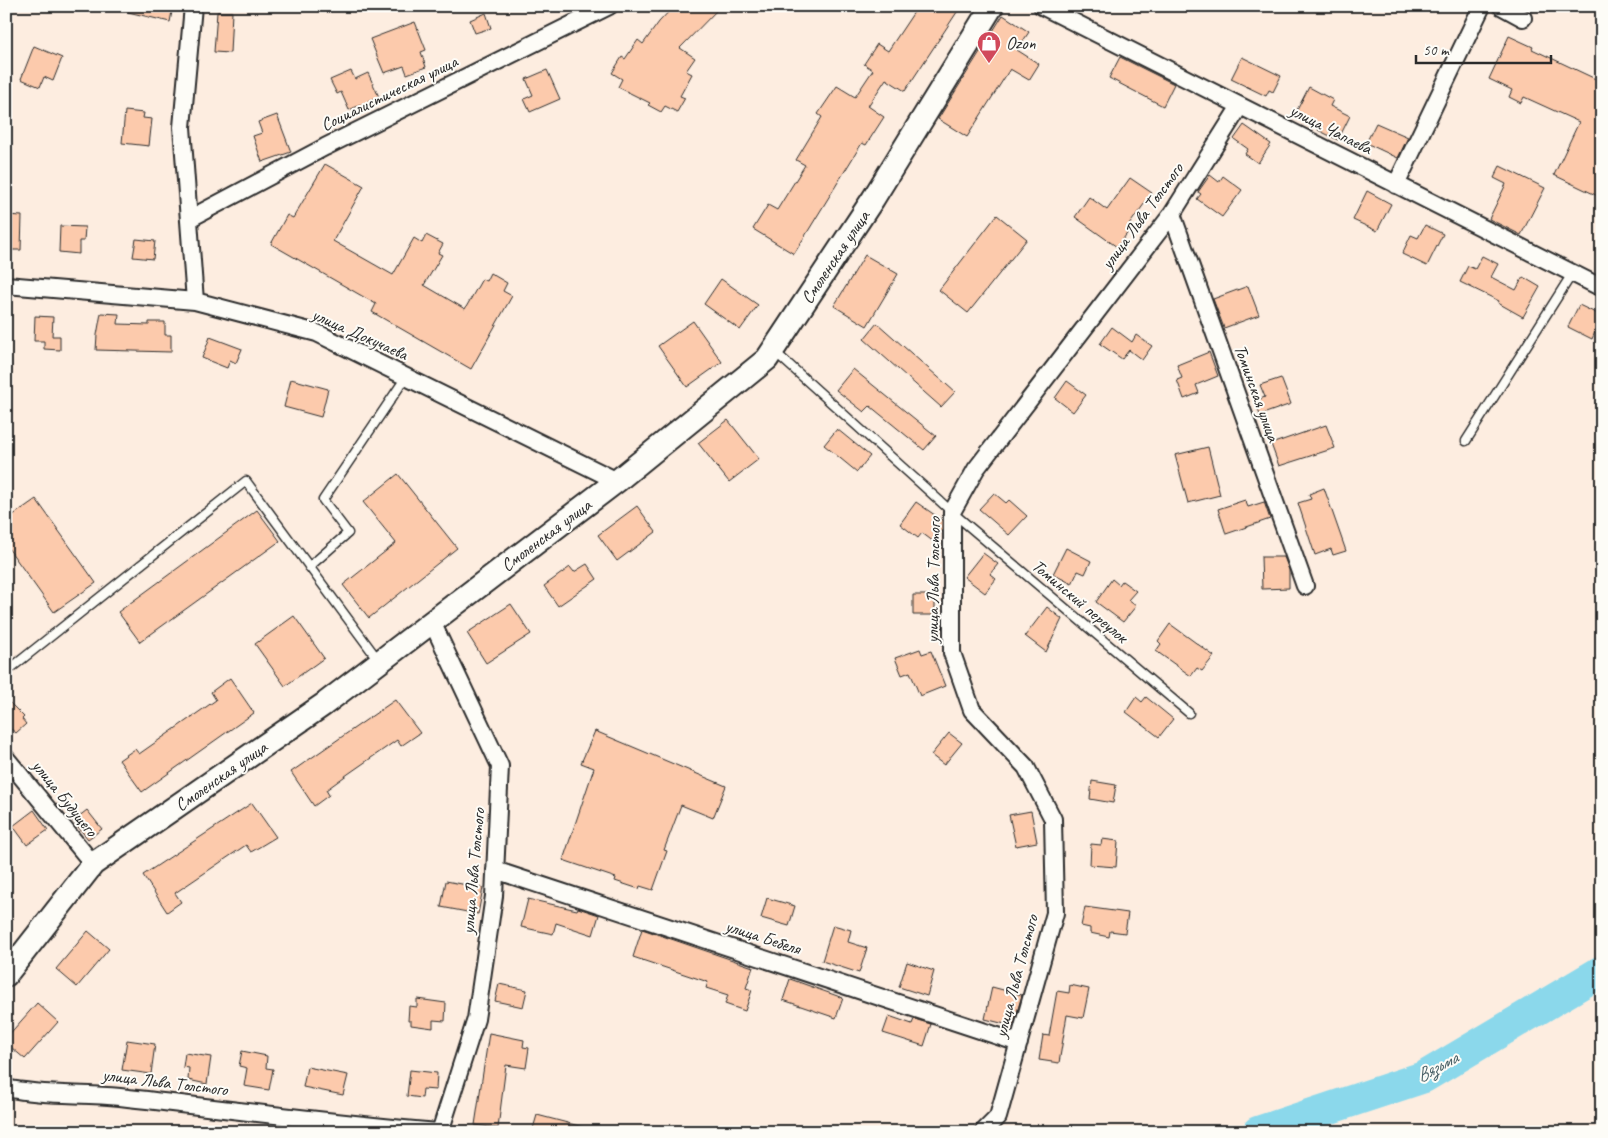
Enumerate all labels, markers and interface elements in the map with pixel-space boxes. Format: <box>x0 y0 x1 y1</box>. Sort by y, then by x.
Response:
shop icon: Ozon <box>976 30 1002 64</box>
place label: Ozon <box>1006 32 1036 54</box>
scale bar <box>1416 32 1550 64</box>
text: 50 m <box>1423 41 1450 60</box>
street label: Социалистическая улица <box>317 50 463 136</box>
street label: улица Чапаева <box>1285 98 1377 160</box>
street label: улица Льва Толстого <box>1095 157 1189 274</box>
street label: Смоленская улица <box>796 205 875 308</box>
street label: улица Докучаева <box>308 303 413 366</box>
street label: Томинская улица <box>1229 341 1285 446</box>
street label: Смоленская улица <box>496 493 596 576</box>
street label: улица Льва Толстого <box>921 515 945 644</box>
street label: Томинский переулок <box>1027 554 1134 649</box>
street label: Смоленская улица <box>171 735 272 816</box>
street label: улица Будущего <box>27 754 104 842</box>
street label: улица Льва Толстого <box>456 806 490 936</box>
street label: улица Льва Толстого <box>989 911 1043 1041</box>
street label: улица Бебеля <box>722 914 805 960</box>
water label: Вязьма <box>1412 1045 1464 1088</box>
street label: улица Льва Толстого <box>100 1063 231 1101</box>

